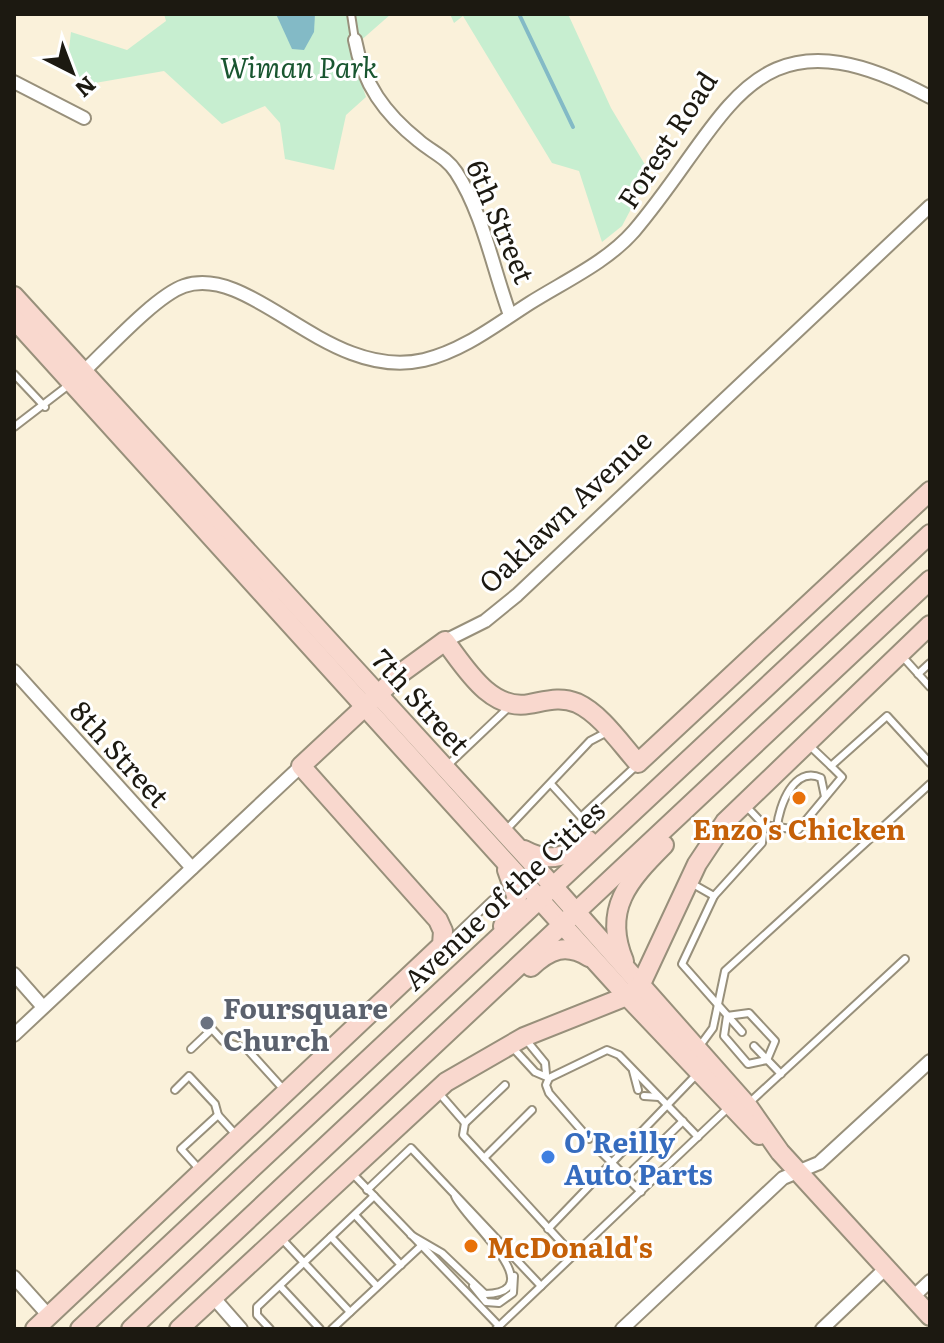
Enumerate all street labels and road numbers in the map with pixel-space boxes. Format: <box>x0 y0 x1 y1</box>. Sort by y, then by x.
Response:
street label: Forest Road <box>606 62 726 216</box>
street label: 6th Street <box>457 153 547 290</box>
street label: Oaklawn Avenue <box>468 418 660 602</box>
street label: 7th Street <box>363 639 481 764</box>
street label: 8th Street <box>62 690 181 816</box>
street label: Avenue of the Cities <box>393 789 613 999</box>

